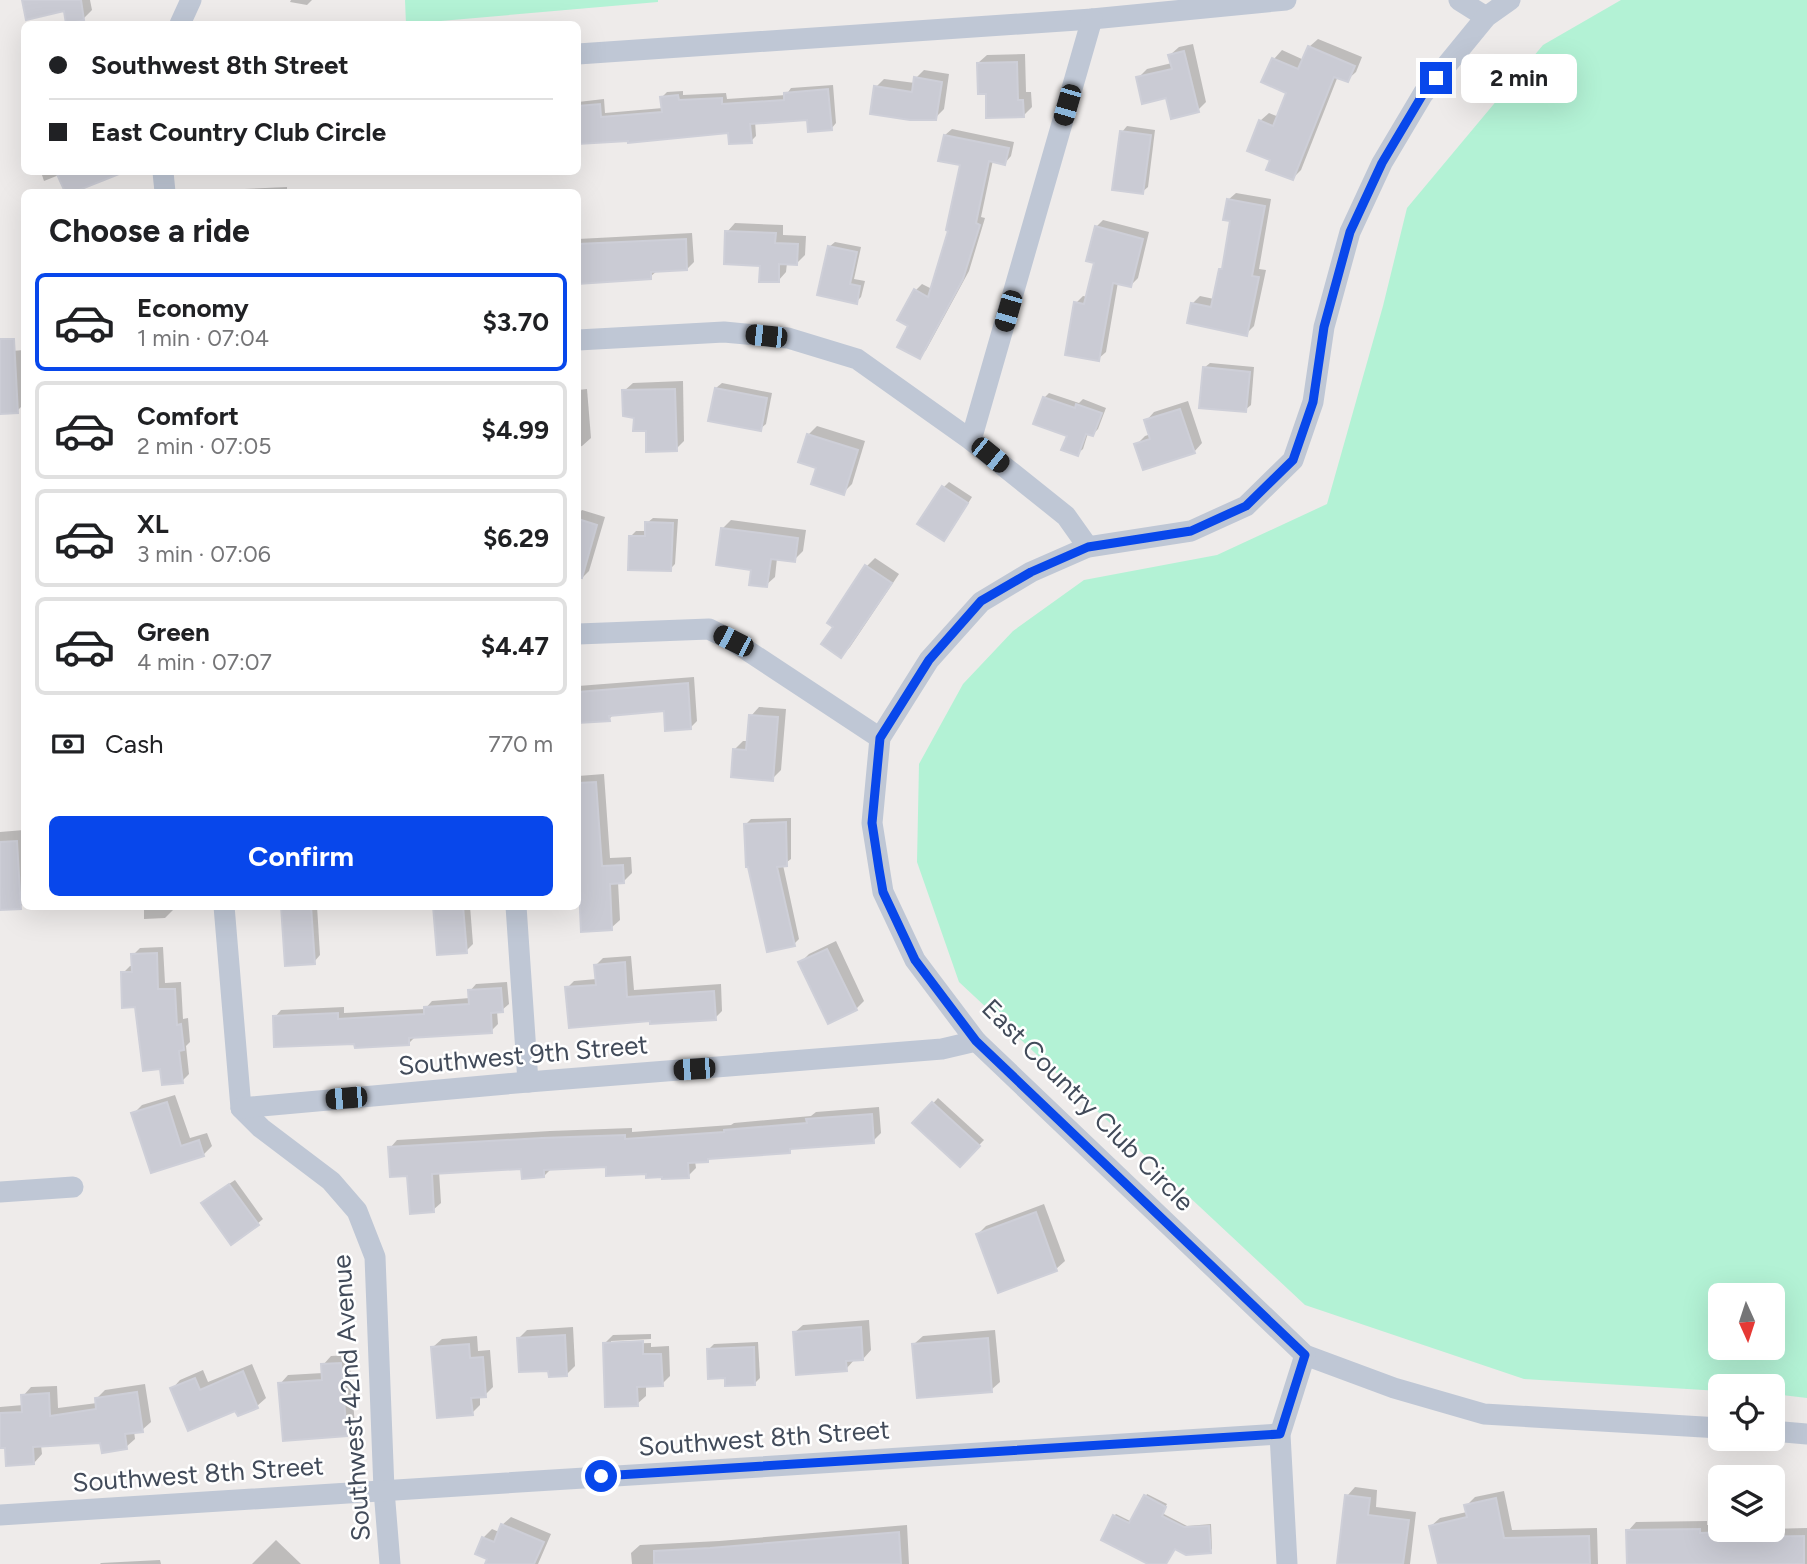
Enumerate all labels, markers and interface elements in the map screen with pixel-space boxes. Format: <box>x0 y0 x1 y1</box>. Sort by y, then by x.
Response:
text: Southwest 8th Street <box>91 49 349 81</box>
callout: 2 min <box>1460 54 1576 102</box>
route end <box>1420 62 1452 94</box>
text: 2 min <box>1490 64 1548 92</box>
car <box>1052 82 1083 128</box>
text: East Country Club Circle <box>91 116 386 148</box>
text: Choose a ride <box>49 212 250 250</box>
car <box>993 288 1024 334</box>
icon: car <box>53 291 116 354</box>
text: Economy <box>137 292 249 324</box>
text: $3.70 <box>482 306 549 338</box>
car <box>745 323 788 349</box>
text: 1 min · 07:04 <box>137 324 269 352</box>
icon: car <box>53 399 116 462</box>
text: Comfort <box>137 400 239 432</box>
text: $4.99 <box>482 414 549 446</box>
text: 2 min · 07:05 <box>137 432 271 460</box>
car <box>968 434 1013 476</box>
icon: car <box>53 507 116 570</box>
text: XL <box>137 508 169 540</box>
text: $6.29 <box>483 522 549 554</box>
text: 3 min · 07:06 <box>137 540 271 568</box>
icon: car <box>53 615 116 678</box>
text: Green <box>137 616 210 648</box>
car <box>710 622 757 660</box>
text: $4.47 <box>481 630 549 662</box>
text: 4 min · 07:07 <box>137 648 272 676</box>
icon: cash <box>49 725 87 763</box>
text: Cash <box>105 728 164 760</box>
text: 770 m <box>488 730 553 758</box>
button: Confirm <box>49 816 553 896</box>
street label: East Country Club Circle <box>975 992 1201 1218</box>
street label: Southwest 9th Street <box>397 1028 649 1082</box>
car <box>673 1057 716 1081</box>
car <box>325 1086 368 1110</box>
street label: Southwest 42nd Avenue <box>325 1254 377 1542</box>
north arrow <box>1708 1283 1785 1360</box>
map controls <box>1708 1283 1785 1542</box>
button: locate <box>1708 1374 1785 1451</box>
street label: Southwest 8th Street <box>637 1413 891 1463</box>
street label: Southwest 8th Street <box>71 1449 325 1499</box>
route start <box>585 1460 617 1492</box>
button: layers <box>1708 1465 1785 1542</box>

